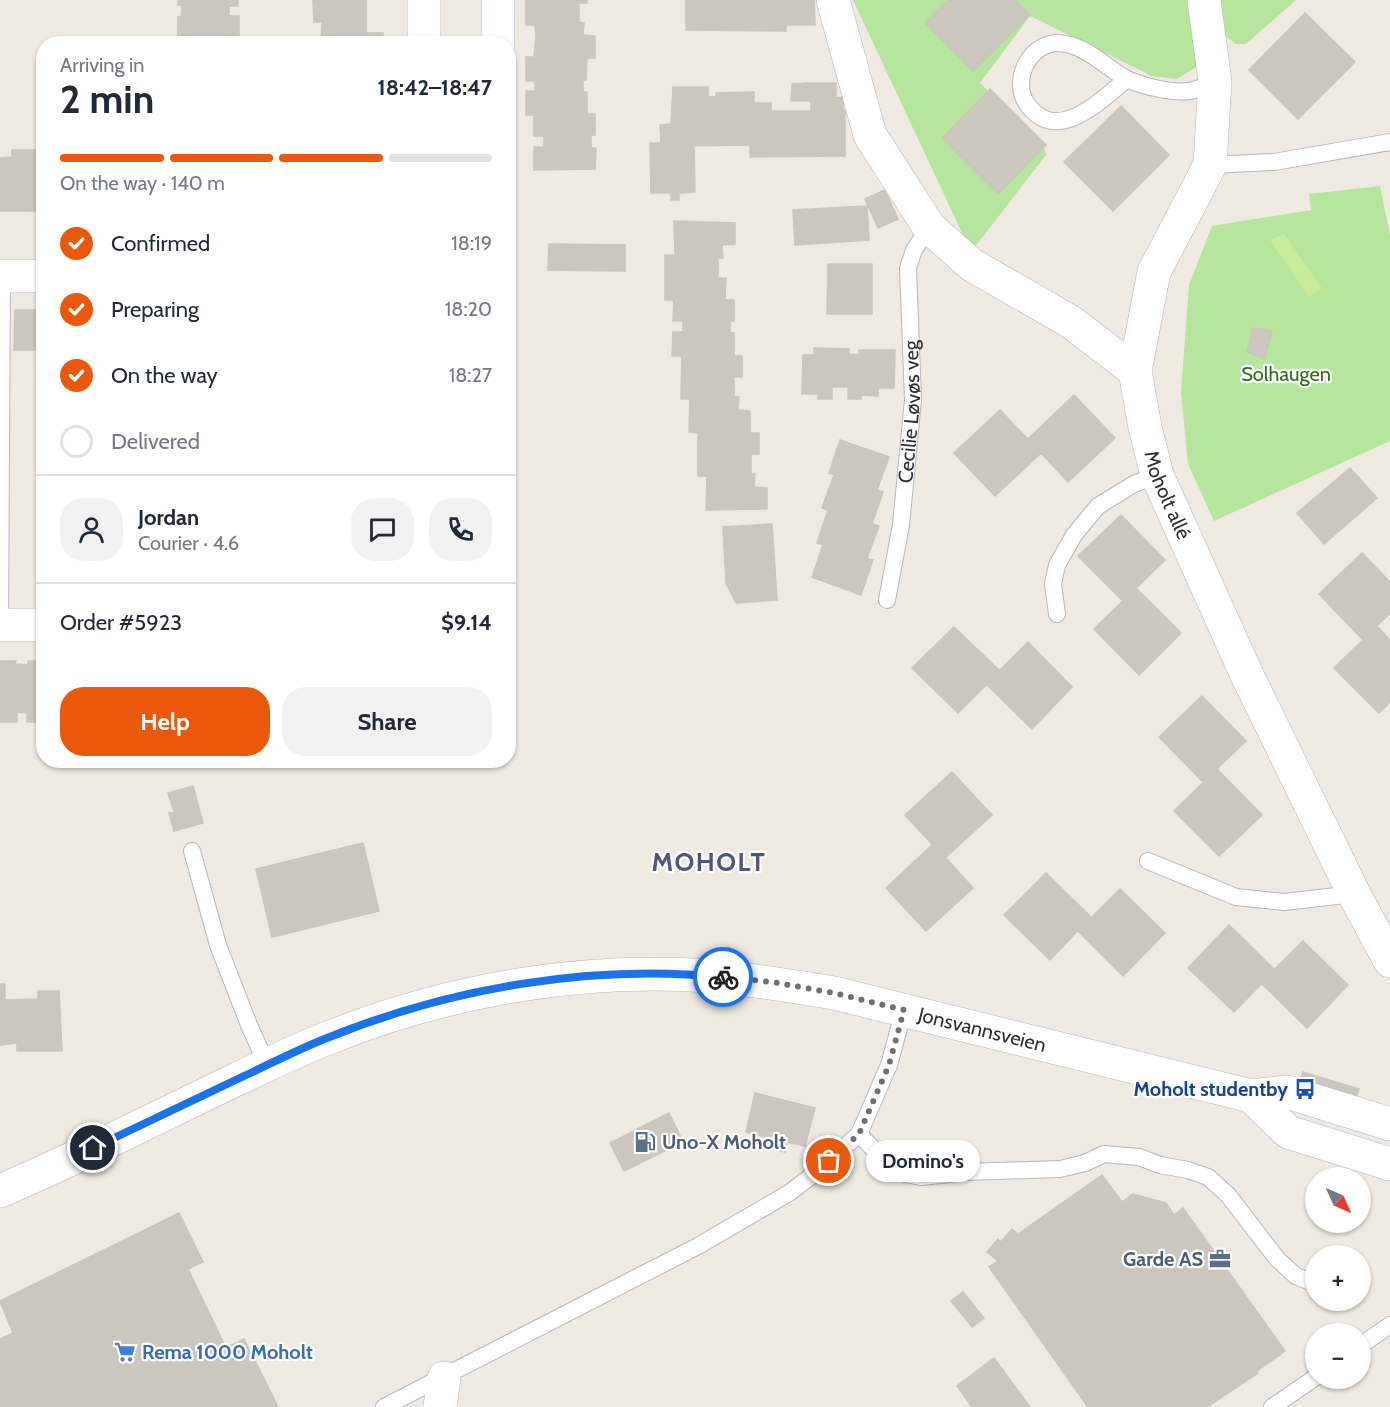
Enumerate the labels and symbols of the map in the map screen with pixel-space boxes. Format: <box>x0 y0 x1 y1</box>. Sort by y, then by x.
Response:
street label: Cecilie Løvøs veg <box>893 339 925 484</box>
park label: Solhaugen <box>1241 362 1331 386</box>
street label: Moholt allé <box>1139 448 1196 543</box>
district label: MOHOLT <box>652 846 766 878</box>
courier <box>693 947 753 1007</box>
street label: Jonsvannsveien <box>915 1002 1049 1057</box>
place label: Moholt studentby <box>1133 1077 1288 1101</box>
bus stop icon: Moholt studentby <box>1293 1077 1317 1101</box>
pin <box>67 1122 118 1173</box>
fuel station icon: Uno-X Moholt <box>633 1130 657 1154</box>
place label: Uno-X Moholt <box>662 1130 786 1154</box>
pin <box>803 1135 854 1186</box>
callout: Domino's <box>865 1140 979 1182</box>
north arrow <box>1305 1167 1371 1233</box>
place label: Garde AS <box>1123 1247 1203 1271</box>
office icon: Garde AS <box>1208 1247 1232 1271</box>
supermarket icon: Rema 1000 Moholt <box>113 1340 137 1364</box>
place label: Rema 1000 Moholt <box>142 1340 313 1364</box>

